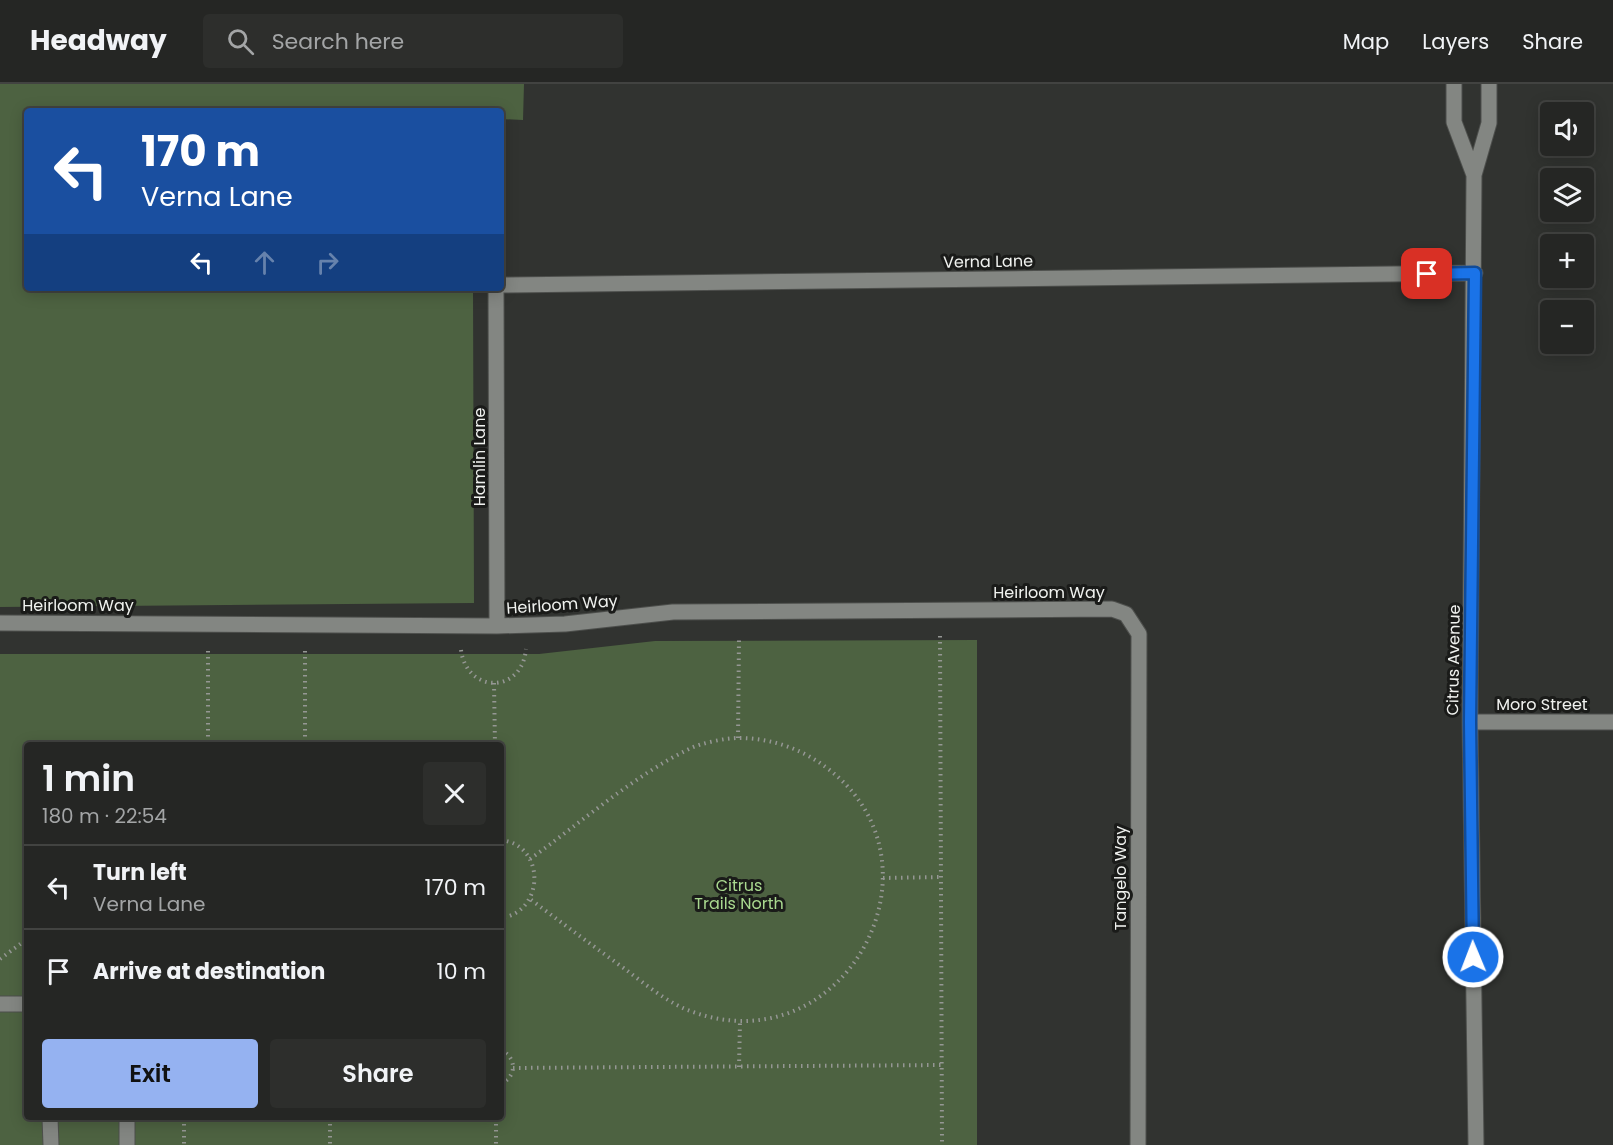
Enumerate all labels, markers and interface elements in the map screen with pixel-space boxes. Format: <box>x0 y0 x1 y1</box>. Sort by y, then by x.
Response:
search box <box>203 14 623 68</box>
text: Headway <box>30 21 167 60</box>
icon: search <box>224 25 257 58</box>
text: Search here <box>272 26 404 57</box>
text: Map <box>1343 27 1389 56</box>
text: Layers <box>1422 27 1489 56</box>
text: Share <box>1522 27 1583 56</box>
map controls <box>1540 102 1594 354</box>
button: sound <box>1540 102 1594 156</box>
text: 170 m <box>141 122 260 181</box>
icon: left <box>42 132 120 210</box>
button: layers <box>1540 168 1594 222</box>
text: Verna Lane <box>141 178 293 215</box>
button: + <box>1540 234 1594 288</box>
icon: left <box>185 246 218 279</box>
icon: ahead <box>248 246 281 279</box>
icon: right <box>311 246 344 279</box>
pin <box>1401 248 1452 299</box>
street label: Verna Lane <box>943 249 1033 274</box>
icon: arrive <box>1410 257 1443 290</box>
button: − <box>1540 300 1594 354</box>
street label: Hamlin Lane <box>468 408 491 506</box>
street label: Heirloom Way <box>993 581 1105 604</box>
street label: Heirloom Way <box>506 589 618 620</box>
street label: Heirloom Way <box>22 594 134 617</box>
street label: Citrus Avenue <box>1441 604 1466 716</box>
street label: Moro Street <box>1496 693 1588 716</box>
text: 1 min <box>42 753 135 804</box>
button: close <box>423 762 486 825</box>
text: 180 m · 22:54 <box>42 802 167 830</box>
street label: Tangelo Way <box>1109 826 1132 930</box>
text: Turn left <box>93 857 187 888</box>
icon: left <box>42 871 75 904</box>
text: 170 m <box>425 872 486 903</box>
park label: Citrus Trails North <box>694 874 784 915</box>
text: Verna Lane <box>93 890 205 918</box>
position arrow <box>1441 925 1505 989</box>
icon: arrive <box>42 955 75 988</box>
text: Arrive at destination <box>93 956 325 987</box>
text: 10 m <box>437 956 486 987</box>
button: Exit <box>42 1039 258 1108</box>
button: Share <box>270 1039 486 1108</box>

